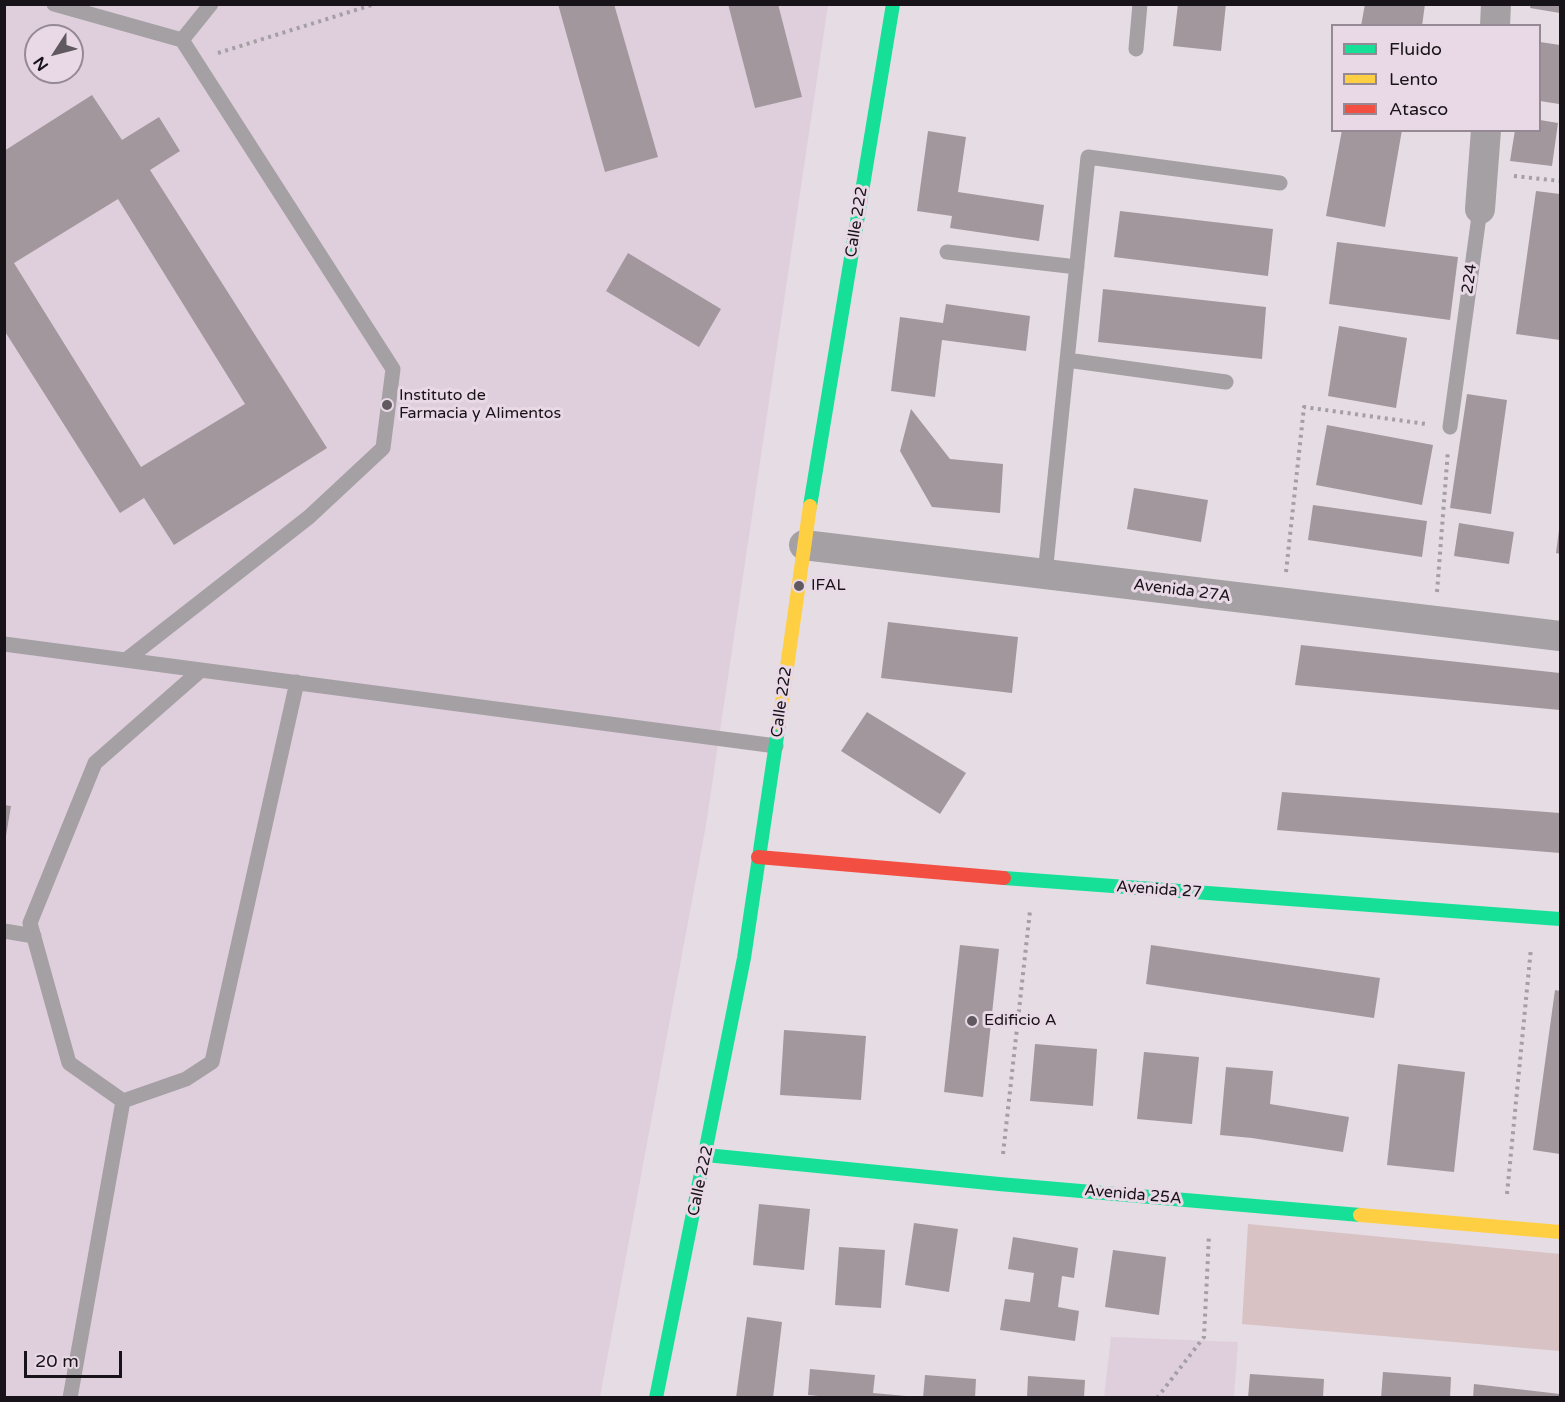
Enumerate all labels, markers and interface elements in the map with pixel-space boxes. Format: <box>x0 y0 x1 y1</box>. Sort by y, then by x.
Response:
north arrow <box>24 24 84 84</box>
legend <box>1331 24 1541 132</box>
text: Fluido <box>1389 38 1442 60</box>
text: N <box>29 52 53 74</box>
text: Lento <box>1389 68 1438 90</box>
text: Atasco <box>1389 98 1448 120</box>
street label: Calle 222 <box>842 185 872 259</box>
street label: 224 <box>1458 263 1482 295</box>
place label: Instituto de Farmacia y Alimentos <box>399 386 561 424</box>
marker: Instituto de Farmacia y Alimentos <box>380 398 394 412</box>
place label: IFAL <box>811 576 846 596</box>
street label: Avenida 27A <box>1132 576 1232 606</box>
marker: IFAL <box>792 579 806 593</box>
street label: Calle 222 <box>768 665 796 739</box>
street label: Avenida 27 <box>1116 877 1202 903</box>
place label: Edificio A <box>984 1011 1057 1031</box>
marker: Edificio A <box>965 1014 979 1028</box>
street label: Calle 222 <box>684 1144 718 1218</box>
street label: Avenida 25A <box>1083 1181 1183 1209</box>
scale bar <box>27 1339 124 1377</box>
text: 20 m <box>35 1350 79 1372</box>

